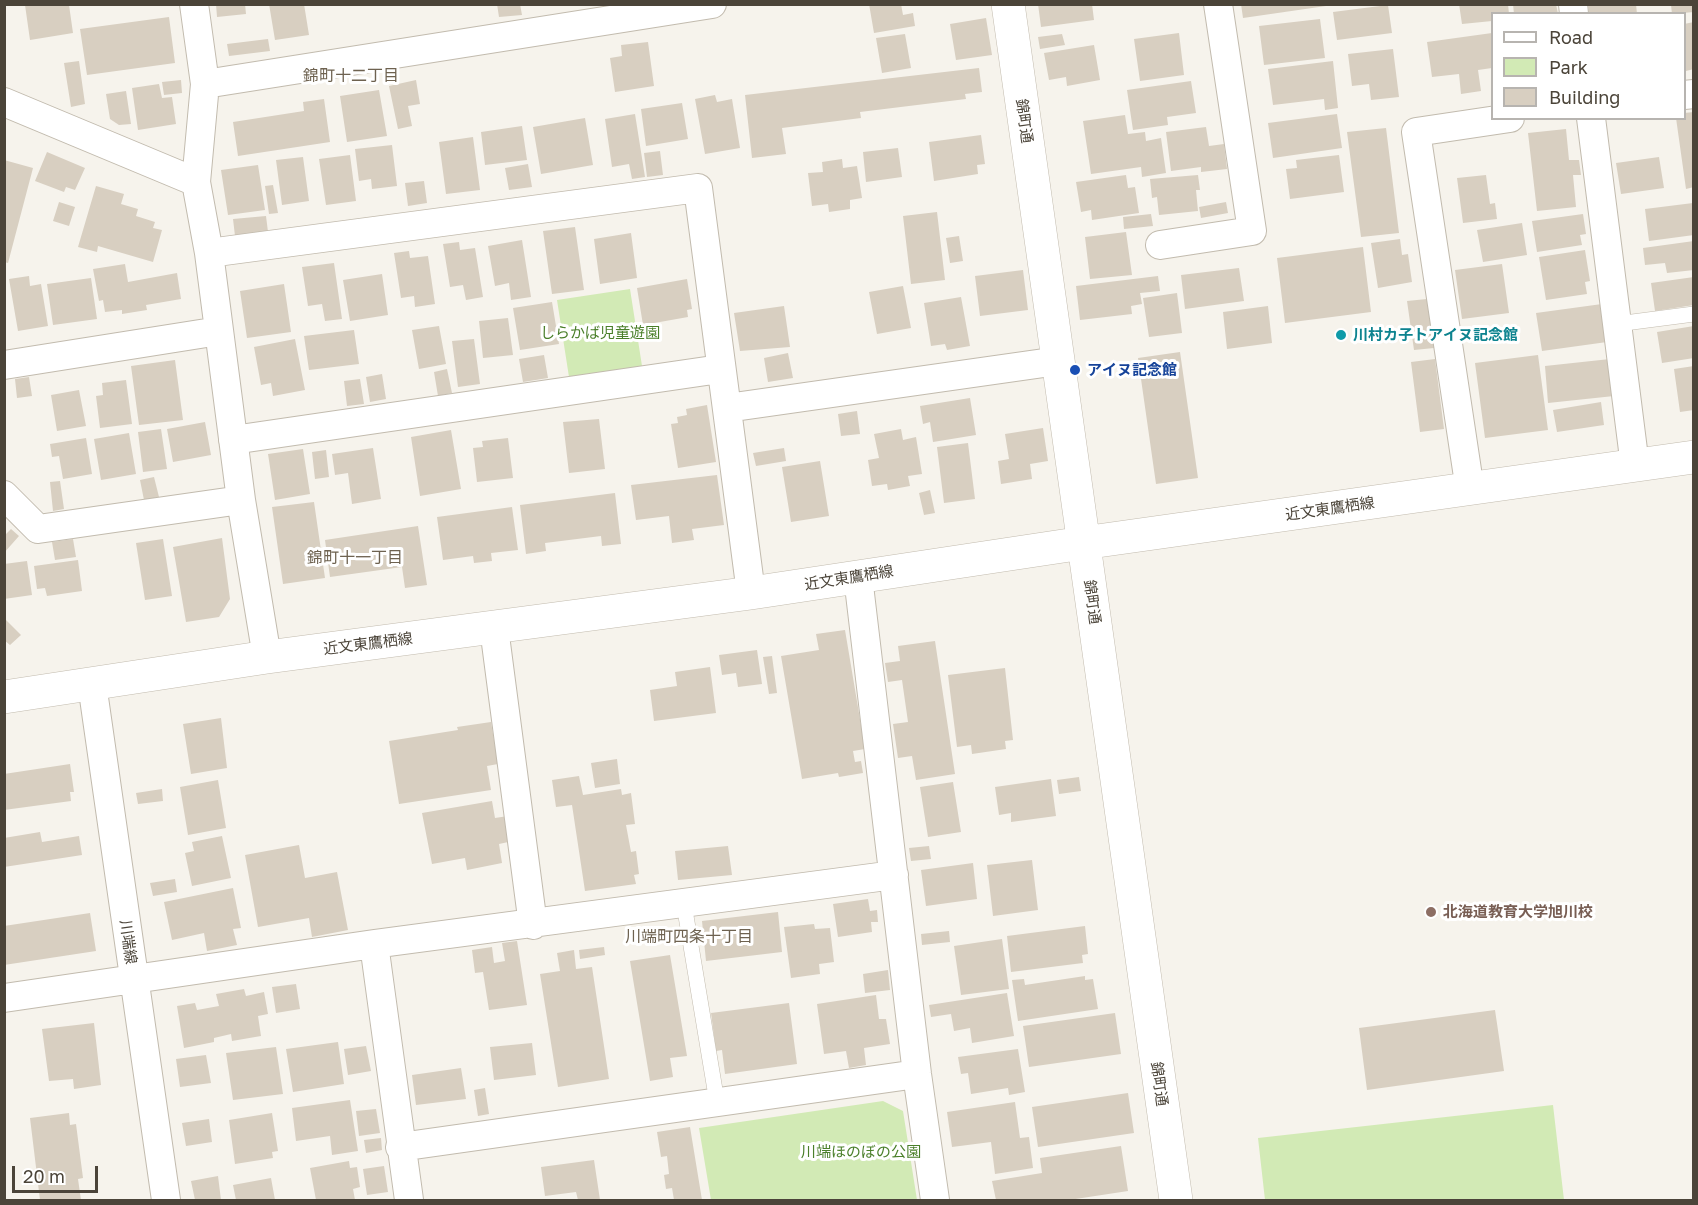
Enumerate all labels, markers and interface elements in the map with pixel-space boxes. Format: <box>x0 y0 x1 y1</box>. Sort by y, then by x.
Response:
legend <box>1491 12 1686 120</box>
text: Road <box>1549 26 1593 48</box>
text: Park <box>1549 56 1588 78</box>
district label: 錦町十二丁目 <box>303 66 399 86</box>
text: Building <box>1549 86 1620 108</box>
street label: 錦町通 <box>1012 97 1036 145</box>
park label: しらかば児童遊園 <box>540 324 660 342</box>
place label: 川村カ子トアイヌ記念館 <box>1353 326 1518 344</box>
marker: 川村カ子トアイヌ記念館 <box>1334 328 1348 342</box>
place label: アイヌ記念館 <box>1087 361 1177 379</box>
marker: アイヌ記念館 <box>1068 363 1082 377</box>
street label: 近文東鷹栖線 <box>1284 494 1376 524</box>
district label: 錦町十一丁目 <box>307 548 403 568</box>
street label: 近文東鷹栖線 <box>803 562 895 594</box>
street label: 錦町通 <box>1080 578 1104 626</box>
street label: 近文東鷹栖線 <box>322 630 414 658</box>
place label: 北海道教育大学旭川校 <box>1443 903 1593 921</box>
marker: 北海道教育大学旭川校 <box>1424 905 1438 919</box>
street label: 川端線 <box>116 918 140 966</box>
district label: 川端町四条十丁目 <box>625 927 753 947</box>
street label: 錦町通 <box>1147 1060 1171 1108</box>
park label: 川端ほのぼの公園 <box>801 1143 921 1161</box>
scale bar <box>15 1154 100 1192</box>
text: 20 m <box>23 1165 65 1187</box>

